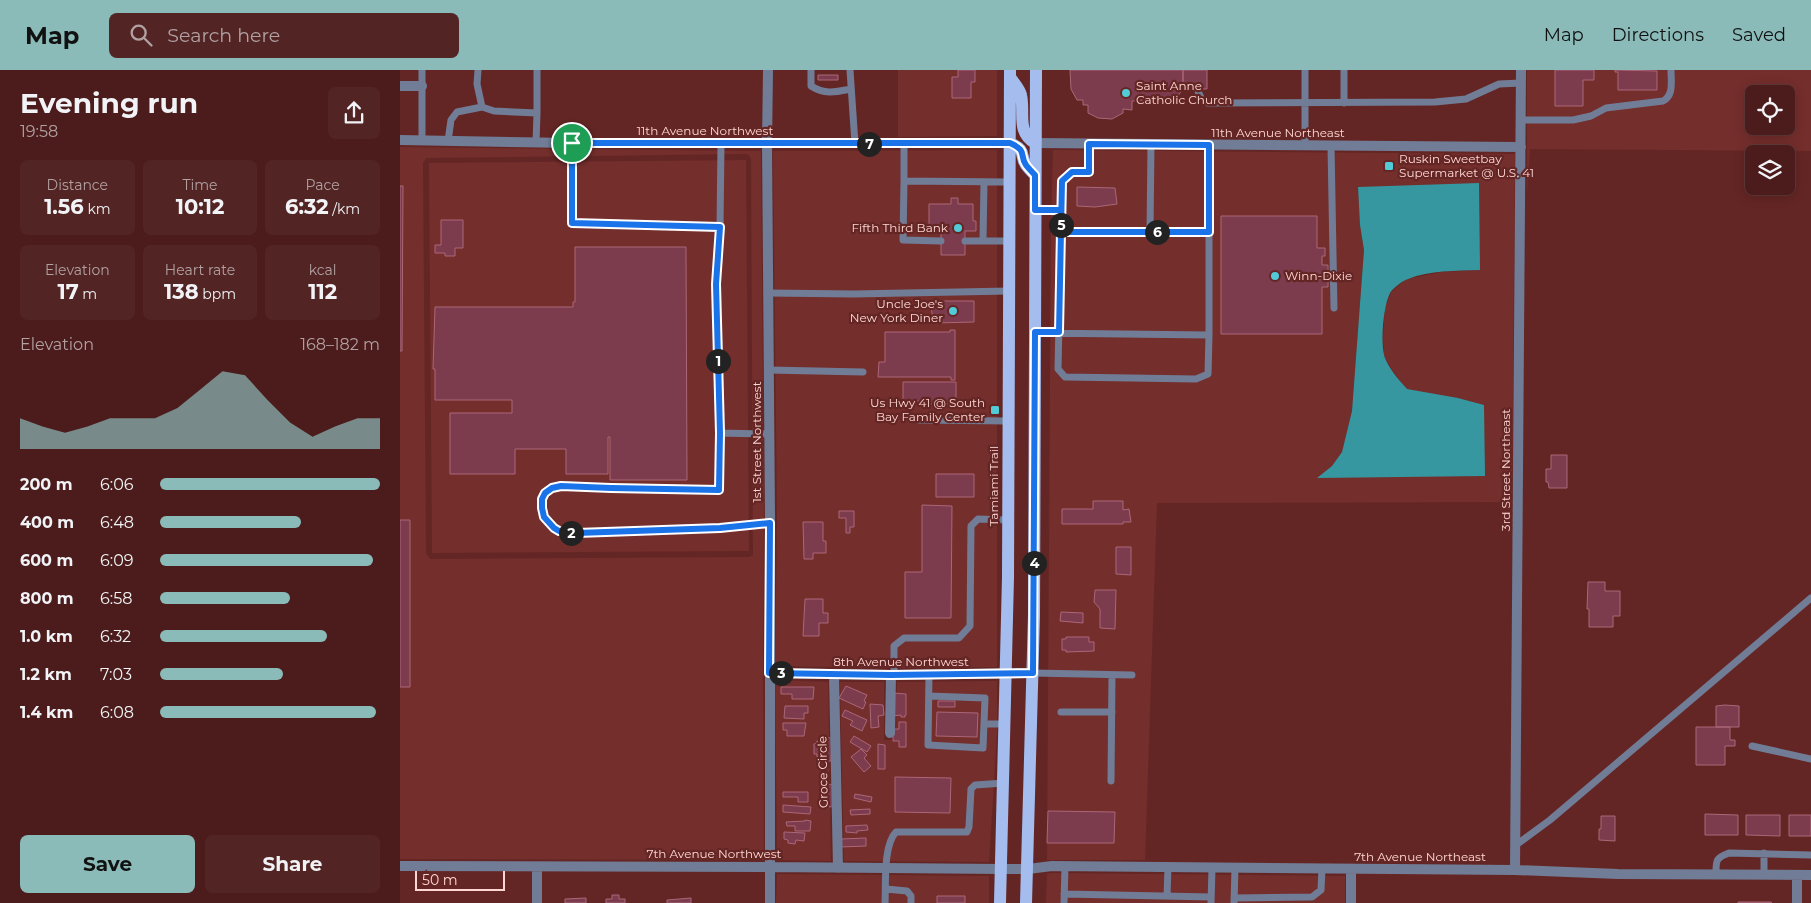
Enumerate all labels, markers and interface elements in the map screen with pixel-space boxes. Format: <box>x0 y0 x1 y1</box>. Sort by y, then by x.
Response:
search box <box>109 13 459 58</box>
text: Map <box>25 21 79 50</box>
icon: search <box>127 21 155 49</box>
text: Search here <box>167 24 280 47</box>
text: Map <box>1544 24 1584 46</box>
text: Directions <box>1612 24 1704 46</box>
text: Saved <box>1732 24 1786 46</box>
place label: Saint Anne Catholic Church <box>1136 78 1232 107</box>
map controls <box>1745 85 1795 195</box>
button: locate <box>1745 85 1795 135</box>
text: Evening run <box>20 86 198 120</box>
button: share <box>328 87 380 139</box>
marker: Saint Anne Catholic Church <box>1120 87 1132 99</box>
text: 19:58 <box>20 122 58 141</box>
pin <box>551 122 593 164</box>
street label: 11th Avenue Northwest <box>637 123 773 138</box>
street label: 11th Avenue Northeast <box>1211 125 1345 140</box>
icon: arrive <box>558 129 586 157</box>
pin: 7 <box>856 132 882 156</box>
text: 7 <box>865 135 874 153</box>
button: layers <box>1745 145 1795 195</box>
place label: Ruskin Sweetbay Supermarket @ U.S. 41 <box>1399 151 1534 180</box>
marker: Ruskin Sweetbay Supermarket @ U.S. 41 <box>1383 160 1395 172</box>
text: Distance <box>47 176 108 194</box>
text: Time <box>182 176 218 194</box>
text: Pace <box>305 176 340 194</box>
text: 1.56 <box>44 194 84 219</box>
text: 10:12 <box>176 194 224 219</box>
text: 6:32 <box>285 194 329 219</box>
text: km <box>84 200 111 218</box>
text: /km <box>329 200 360 218</box>
pin: 5 <box>1048 212 1074 238</box>
text: 5 <box>1057 216 1066 234</box>
place label: Fifth Third Bank <box>851 220 949 235</box>
pin: 6 <box>1144 220 1170 244</box>
marker: Fifth Third Bank <box>952 222 964 234</box>
text: 6 <box>1153 223 1162 241</box>
text: Elevation <box>45 261 110 279</box>
text: Heart rate <box>165 261 235 279</box>
text: kcal <box>309 261 337 279</box>
place label: Winn-Dixie <box>1285 268 1352 283</box>
marker: Winn-Dixie <box>1269 270 1281 282</box>
text: 17 <box>57 279 79 304</box>
text: 138 <box>164 279 199 304</box>
text: 112 <box>308 279 337 304</box>
text: m <box>79 285 97 303</box>
text: bpm <box>199 285 236 303</box>
place label: Uncle Joe's New York Diner <box>850 296 943 325</box>
marker: Uncle Joe's New York Diner <box>947 305 959 317</box>
text: Elevation <box>20 335 94 354</box>
text: 168–182 m <box>300 335 380 354</box>
pin: 1 <box>706 348 730 374</box>
text: 1 <box>716 352 721 370</box>
street label: 1st Street Northwest <box>749 381 764 503</box>
place label: Us Hwy 41 @ South Bay Family Center <box>870 395 985 424</box>
marker: Us Hwy 41 @ South Bay Family Center <box>989 404 1001 416</box>
street label: 3rd Street Northeast <box>1498 409 1513 531</box>
street label: Tamiami Trail <box>986 446 1001 526</box>
text: 200 m <box>20 475 72 494</box>
text: 6:06 <box>100 475 133 494</box>
text: 400 m <box>20 513 74 532</box>
text: 6:48 <box>100 513 134 532</box>
pin: 2 <box>558 520 584 546</box>
text: 2 <box>567 524 576 542</box>
pin: 4 <box>1022 550 1046 576</box>
text: 600 m <box>20 551 73 570</box>
text: 6:09 <box>100 551 133 570</box>
text: 4 <box>1030 554 1039 572</box>
text: 800 m <box>20 589 74 608</box>
text: 6:58 <box>100 589 132 608</box>
text: 1.0 km <box>20 627 73 646</box>
text: 6:32 <box>100 627 131 646</box>
street label: 8th Avenue Northwest <box>833 654 969 669</box>
pin: 3 <box>768 660 794 686</box>
text: 3 <box>777 664 786 682</box>
text: 1.2 km <box>20 665 72 684</box>
text: 7:03 <box>100 665 132 684</box>
text: 1.4 km <box>20 703 73 722</box>
text: 6:08 <box>100 703 134 722</box>
street label: Groce Circle <box>814 736 831 808</box>
button: Save <box>20 835 195 893</box>
button: Share <box>205 835 380 893</box>
street label: 7th Avenue Northwest <box>647 846 782 861</box>
street label: 7th Avenue Northeast <box>1354 849 1486 864</box>
scale bar <box>415 868 505 891</box>
text: 50 m <box>422 871 458 889</box>

